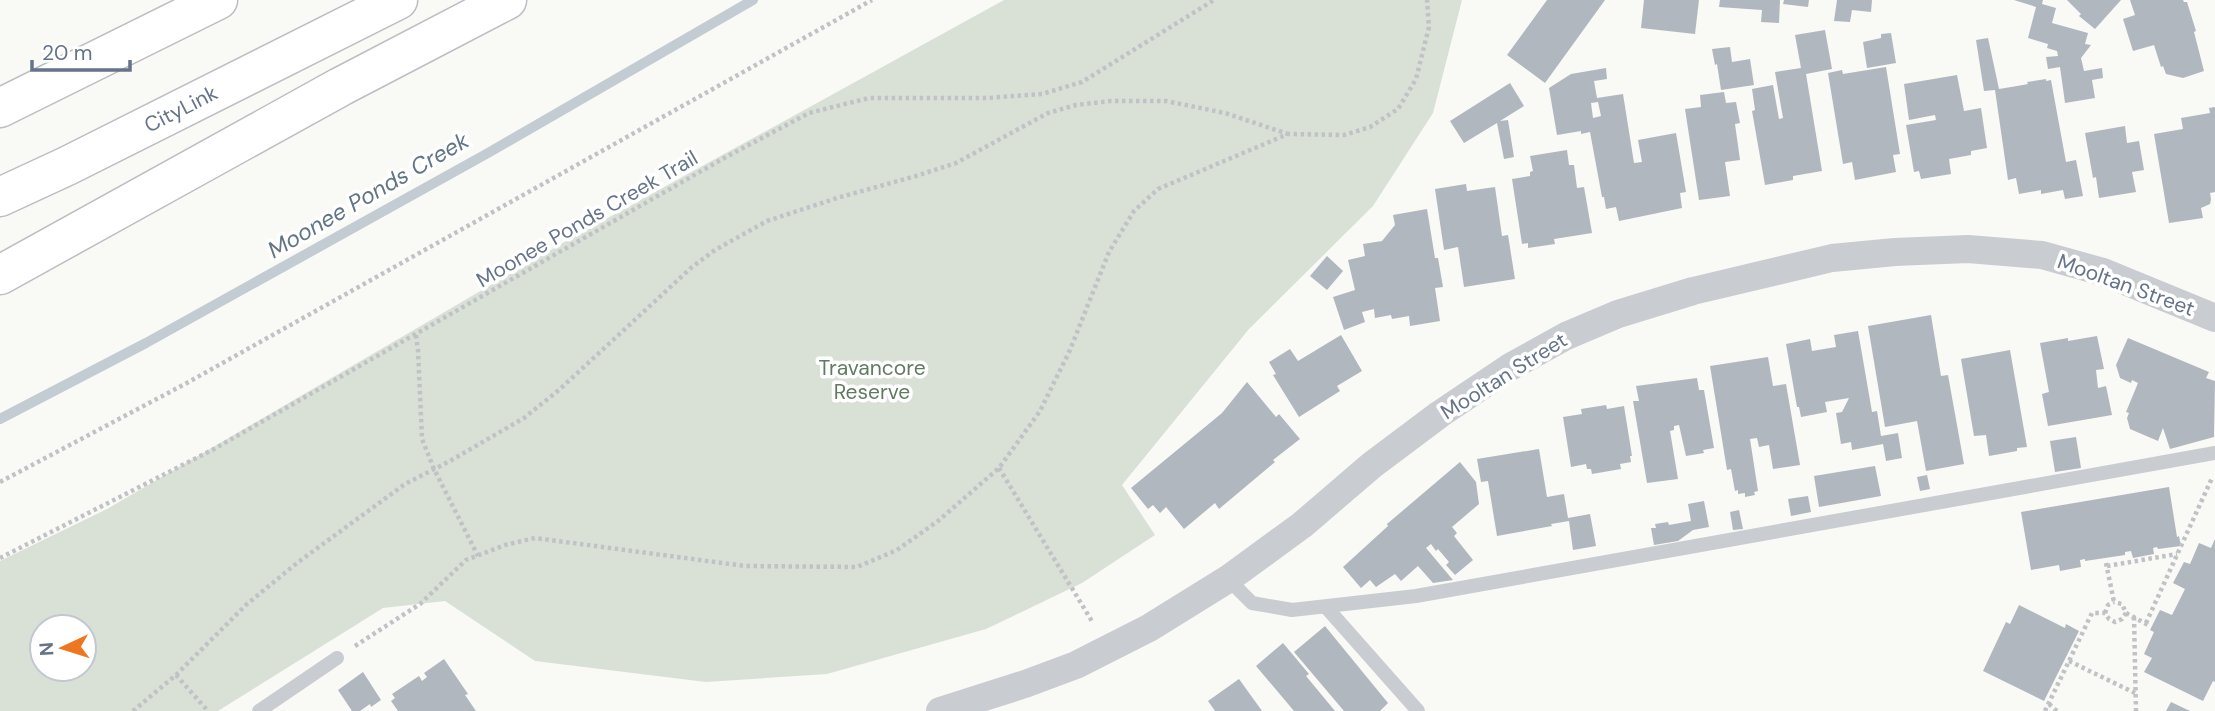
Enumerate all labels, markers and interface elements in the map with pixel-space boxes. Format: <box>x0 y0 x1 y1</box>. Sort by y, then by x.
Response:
scale bar <box>32 28 130 72</box>
text: 20 m <box>42 39 93 67</box>
street label: CityLink <box>140 78 223 139</box>
water label: Moonee Ponds Creek <box>262 125 474 265</box>
street label: Moonee Ponds Creek Trail <box>471 144 703 294</box>
street label: Mooltan Street <box>2054 247 2198 323</box>
street label: Mooltan Street <box>1435 326 1573 426</box>
park label: Travancore Reserve <box>818 354 926 406</box>
north arrow <box>28 613 98 683</box>
text: N <box>34 641 59 657</box>

